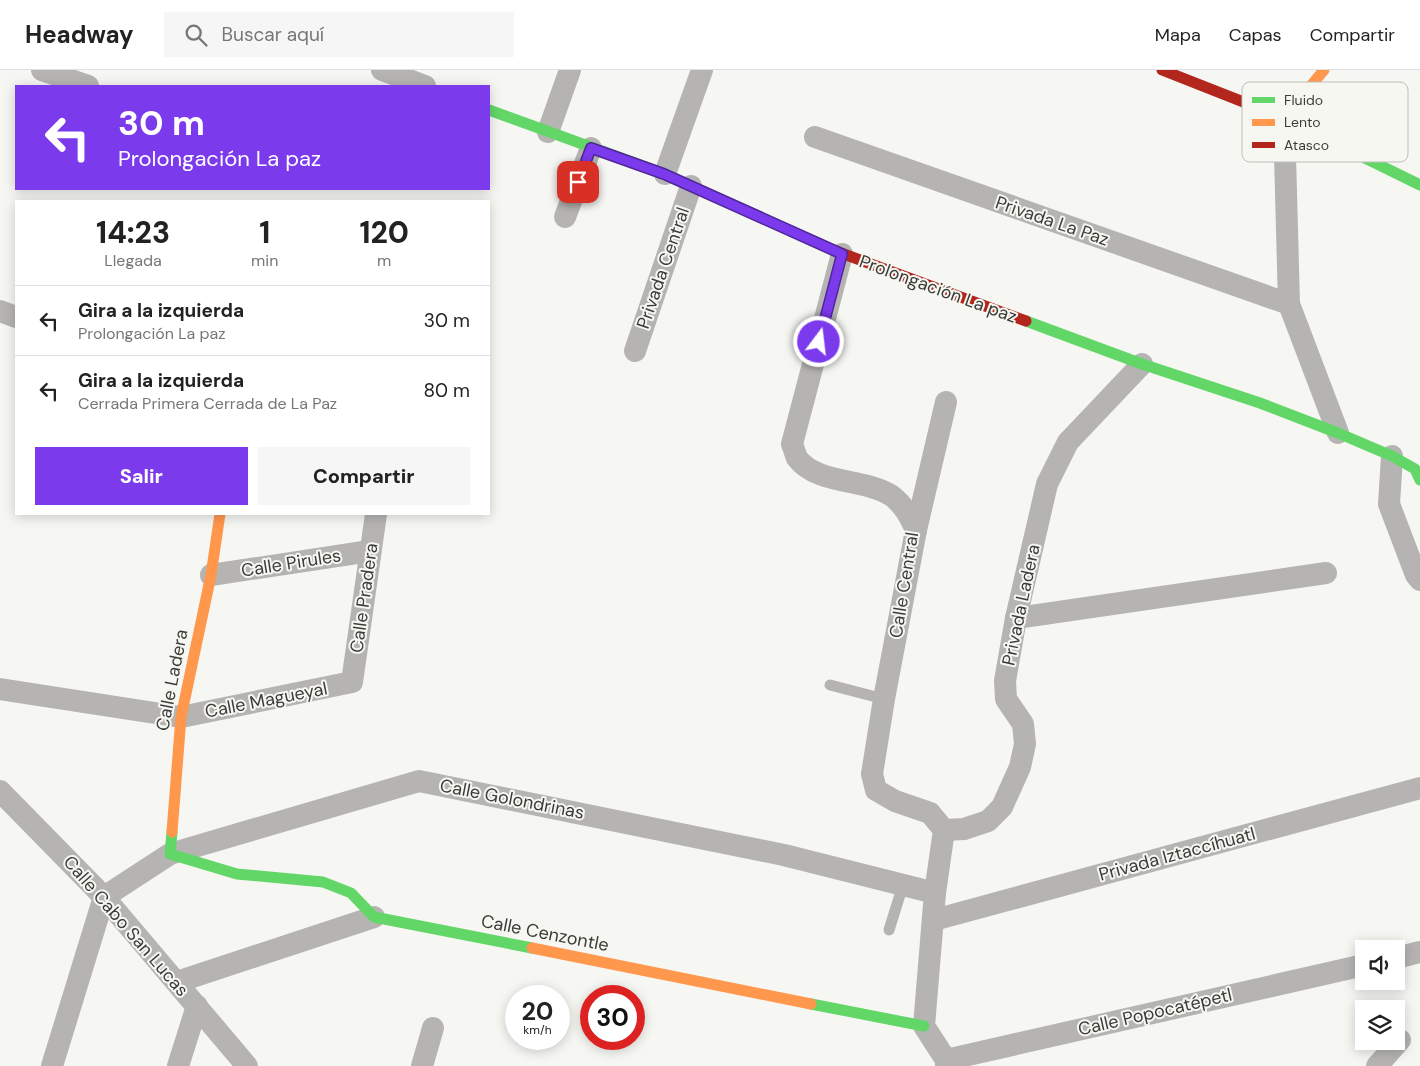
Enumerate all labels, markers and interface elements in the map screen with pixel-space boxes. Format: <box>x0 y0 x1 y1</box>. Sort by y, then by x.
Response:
search box <box>164 12 514 57</box>
text: Headway <box>25 19 134 50</box>
icon: search <box>182 21 210 49</box>
text: Buscar aquí <box>222 22 324 47</box>
text: Mapa <box>1155 23 1201 47</box>
text: Capas <box>1229 23 1282 47</box>
text: Compartir <box>1310 23 1395 47</box>
legend <box>1242 82 1408 162</box>
text: Fluido <box>1284 91 1323 109</box>
text: 30 m <box>118 100 205 146</box>
icon: left <box>35 105 100 170</box>
text: Lento <box>1284 113 1321 131</box>
text: Atasco <box>1284 136 1329 154</box>
text: Prolongación La paz <box>118 144 321 173</box>
pin <box>557 161 599 203</box>
icon: arrive <box>564 168 592 196</box>
street label: Privada La Paz <box>992 190 1112 252</box>
street label: Privada Central <box>631 204 695 332</box>
text: 14:23 <box>96 213 170 252</box>
text: 1 <box>259 213 270 252</box>
text: 120 <box>359 213 409 252</box>
street label: Prolongación La paz <box>856 249 1020 329</box>
text: Llegada <box>104 250 162 271</box>
text: min <box>251 250 278 271</box>
text: m <box>377 250 391 271</box>
text: Gira a la izquierda <box>78 298 244 323</box>
icon: left <box>35 307 63 335</box>
text: 30 m <box>424 308 470 333</box>
position arrow <box>792 315 844 367</box>
text: Prolongación La paz <box>78 323 226 344</box>
text: Gira a la izquierda <box>78 368 244 393</box>
icon: left <box>35 377 63 405</box>
text: 80 m <box>423 378 470 403</box>
text: Cerrada Primera Cerrada de La Paz <box>78 393 337 414</box>
button: Salir <box>35 447 248 505</box>
button: Compartir <box>258 447 470 505</box>
street label: Calle Central <box>884 530 924 640</box>
street label: Calle Pradera <box>344 542 384 654</box>
street label: Privada Ladera <box>996 542 1046 668</box>
street label: Calle Pirules <box>239 543 343 583</box>
street label: Calle Ladera <box>150 627 194 733</box>
street label: Calle Magueyal <box>203 676 329 724</box>
street label: Calle Golondrinas <box>438 773 586 825</box>
street label: Privada Iztaccíhuatl <box>1096 822 1258 886</box>
street label: Calle Cabo San Lucas <box>58 850 194 1002</box>
street label: Calle Cenzontle <box>479 909 611 957</box>
map controls <box>1355 940 1405 1050</box>
button: sound <box>1355 940 1405 990</box>
street label: Calle Popocatépetl <box>1076 983 1234 1041</box>
speed limit sign: 30 <box>580 985 645 1050</box>
text: 20 <box>522 995 553 1028</box>
button: layers <box>1355 1000 1405 1050</box>
text: km/h <box>523 1022 552 1038</box>

